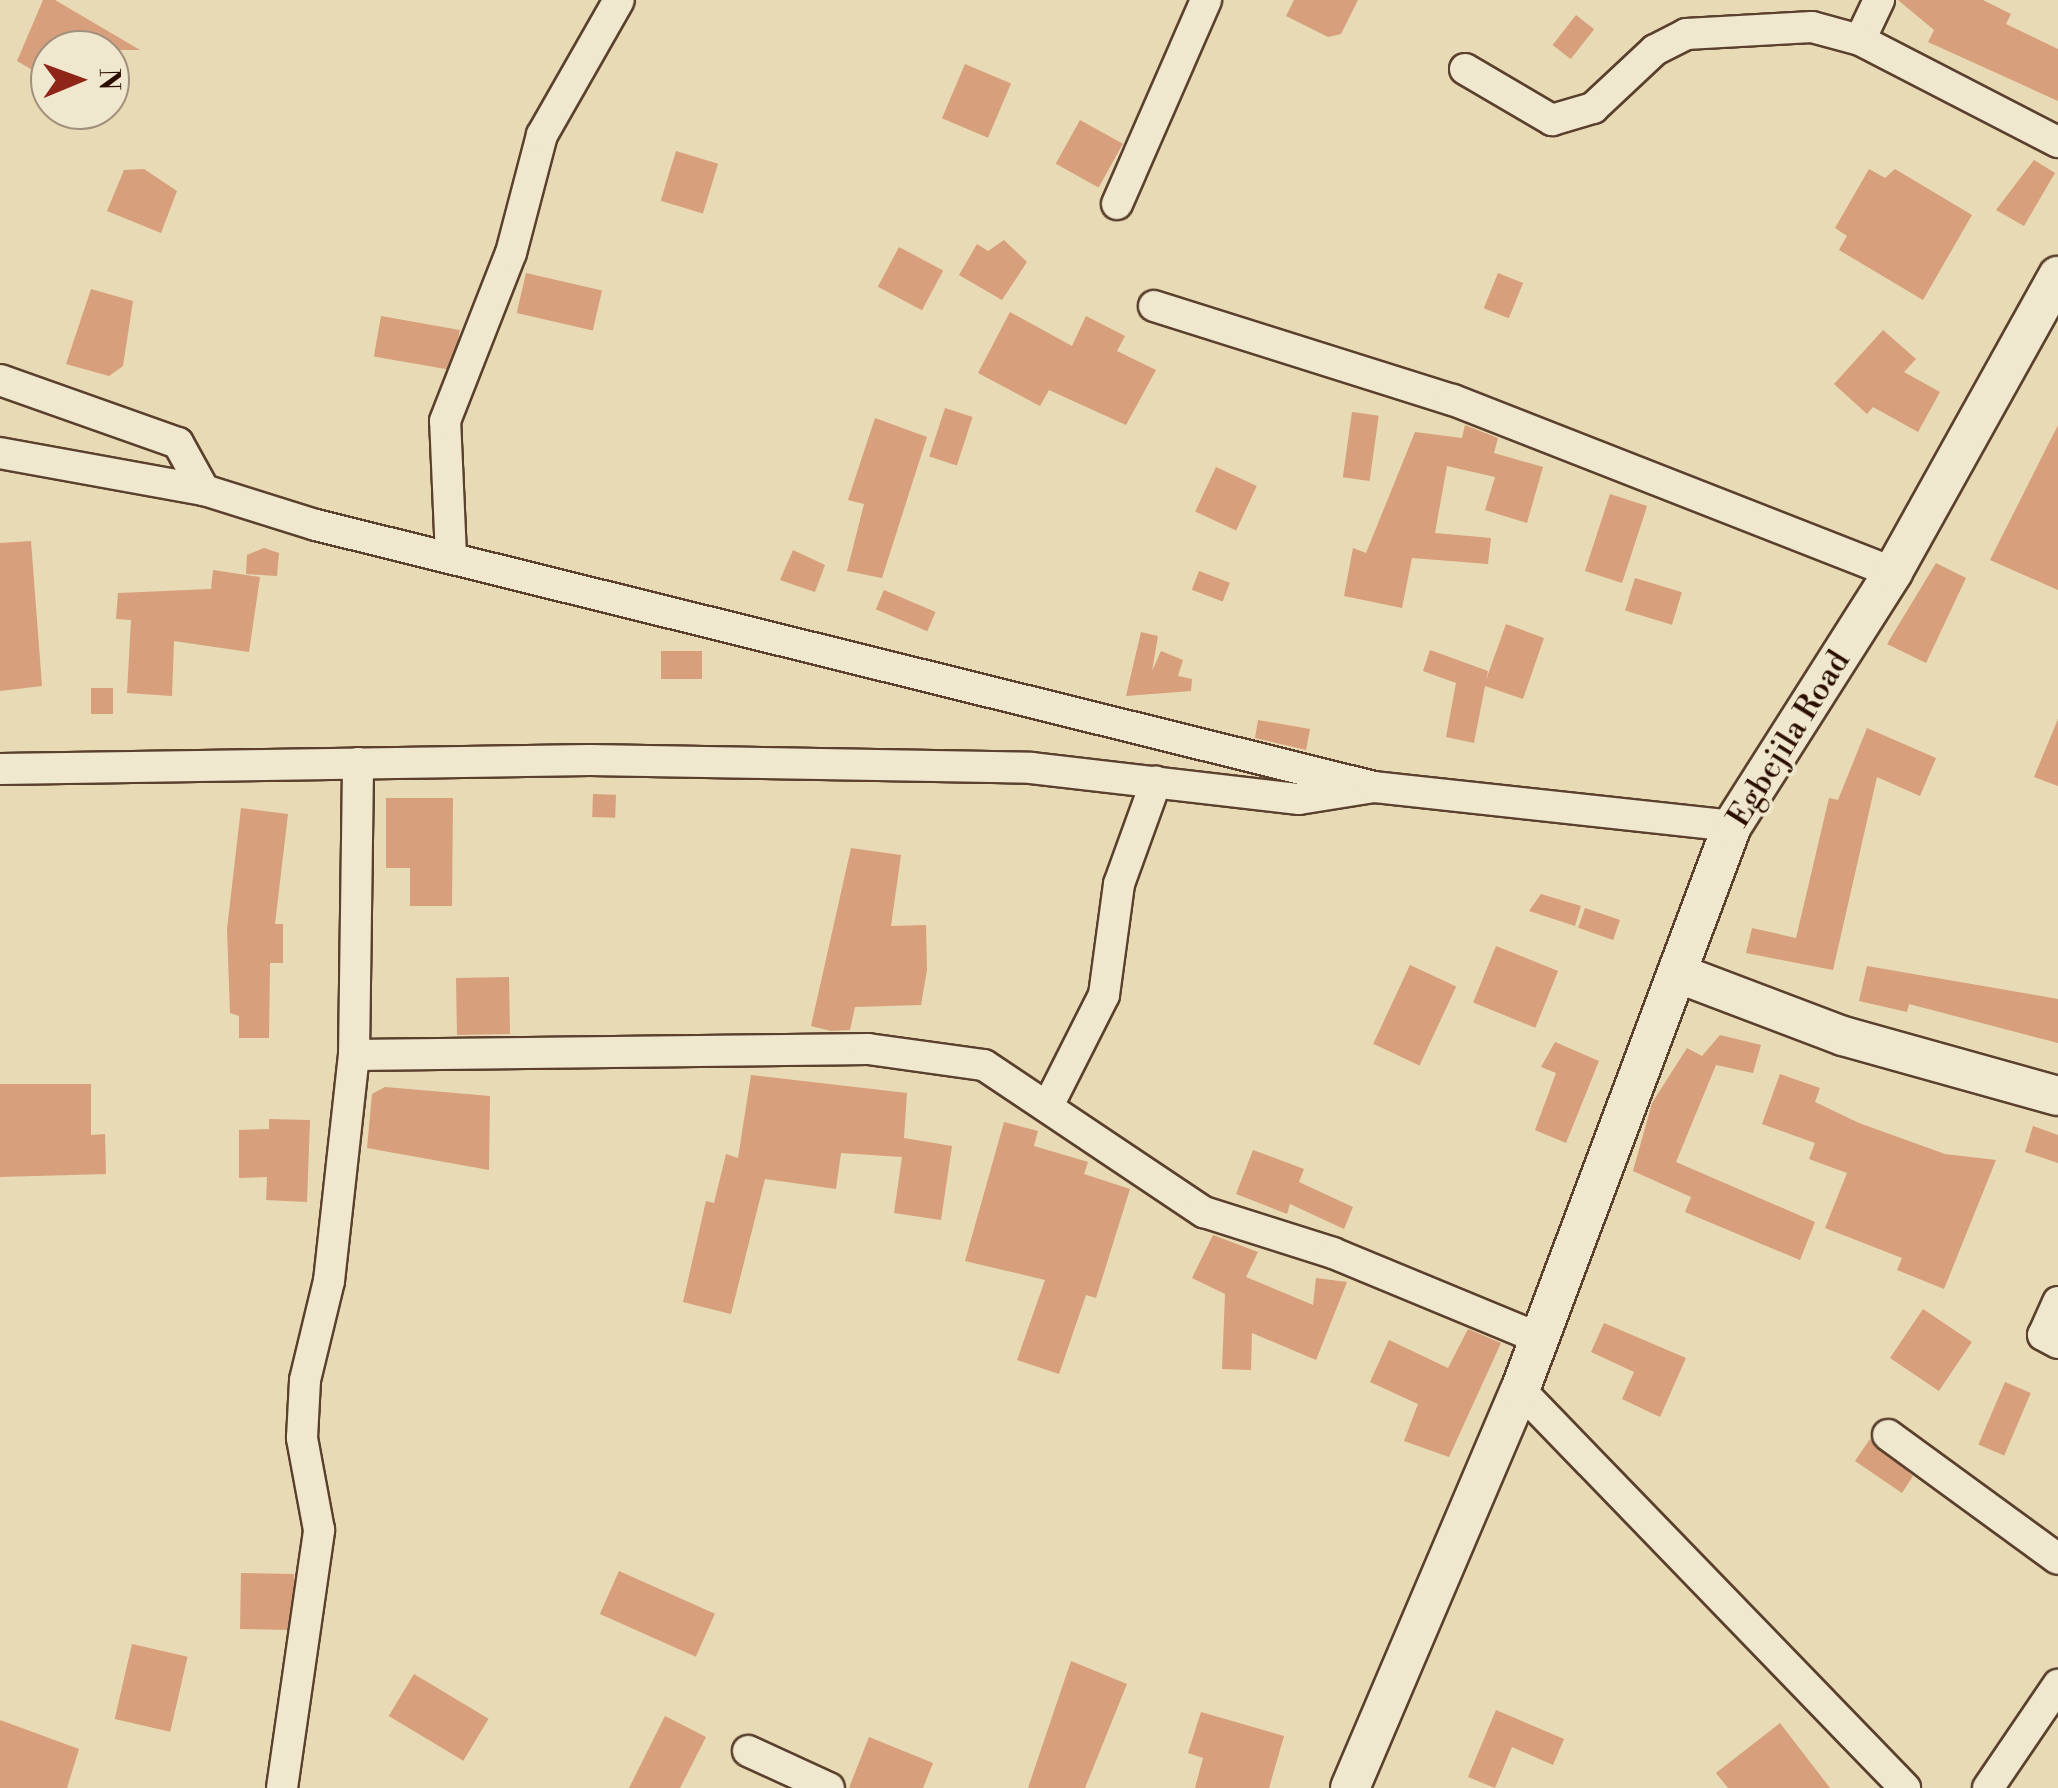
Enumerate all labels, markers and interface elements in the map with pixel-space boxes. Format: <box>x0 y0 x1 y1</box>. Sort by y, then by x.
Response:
north arrow <box>30 30 130 130</box>
text: N <box>91 68 126 91</box>
street label: Egbejila Road <box>1720 644 1858 834</box>

